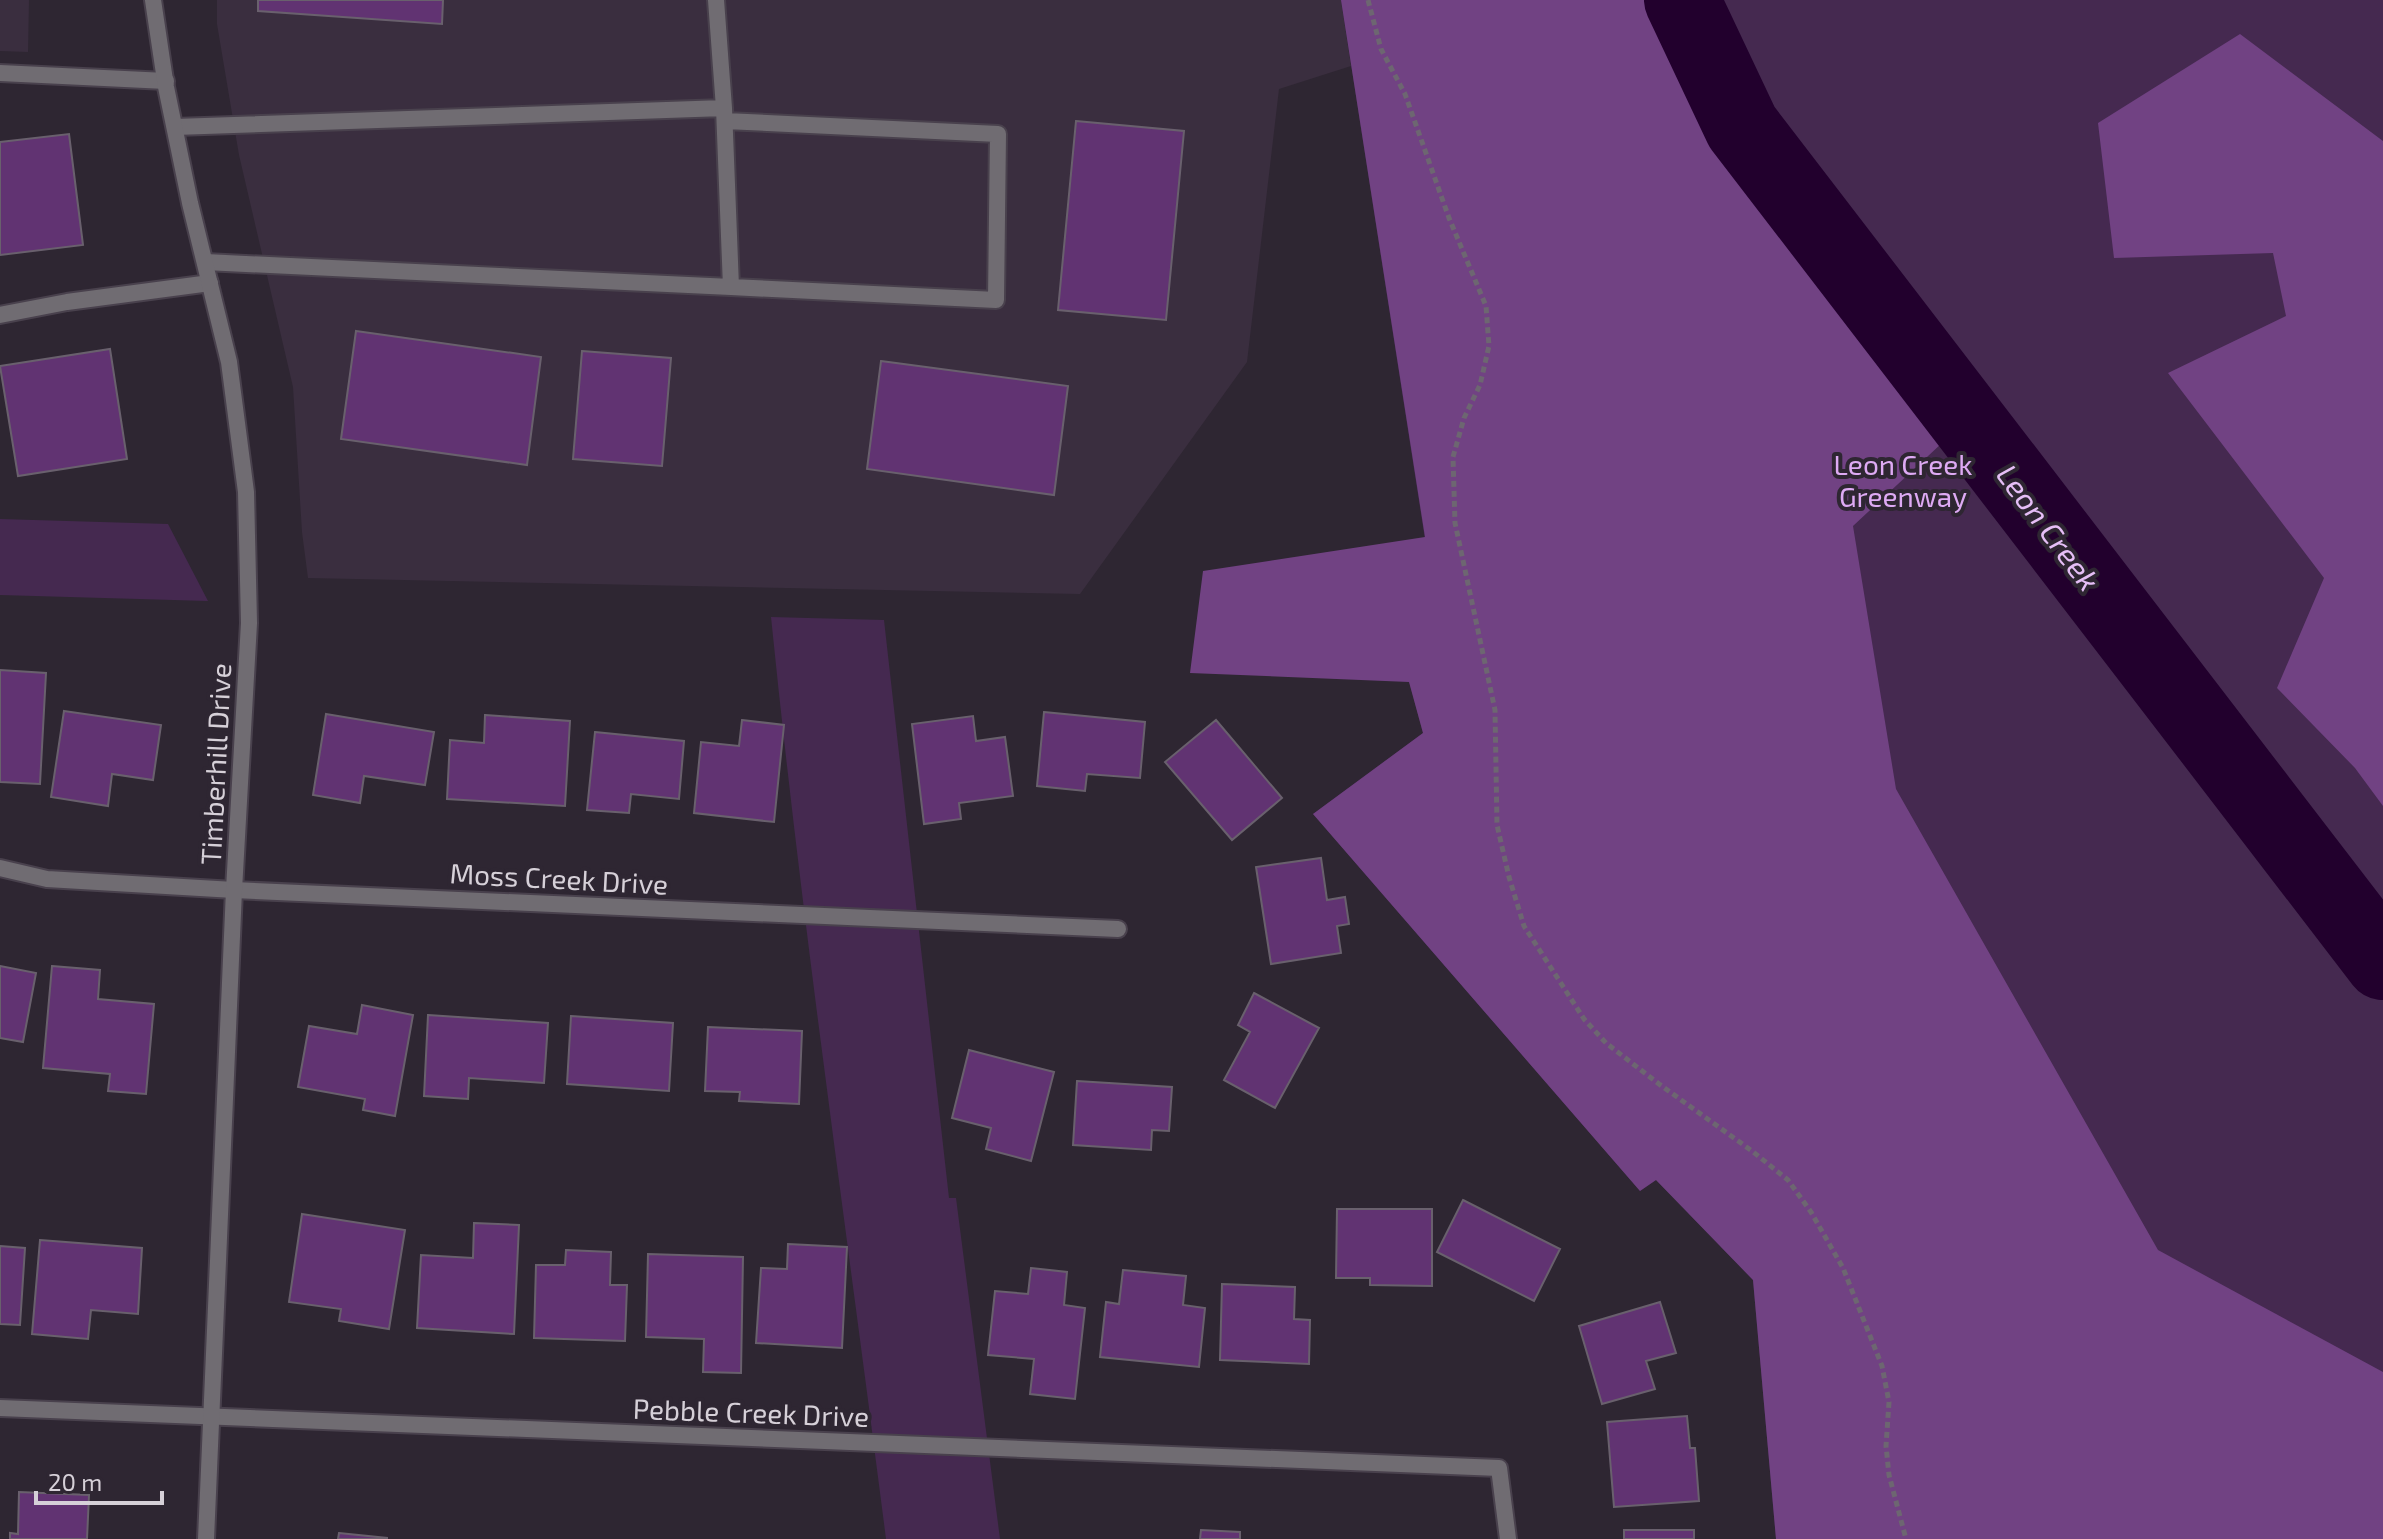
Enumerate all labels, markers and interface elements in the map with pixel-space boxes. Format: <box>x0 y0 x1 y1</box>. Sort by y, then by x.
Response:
park label: Leon Creek Greenway <box>1834 447 1972 513</box>
water label: Leon Creek <box>1990 457 2108 597</box>
street label: Timberhill Drive <box>193 662 237 866</box>
street label: Moss Creek Drive <box>449 855 669 901</box>
street label: Pebble Creek Drive <box>632 1391 870 1433</box>
scale bar <box>36 1455 162 1505</box>
text: 20 m <box>48 1467 102 1496</box>

